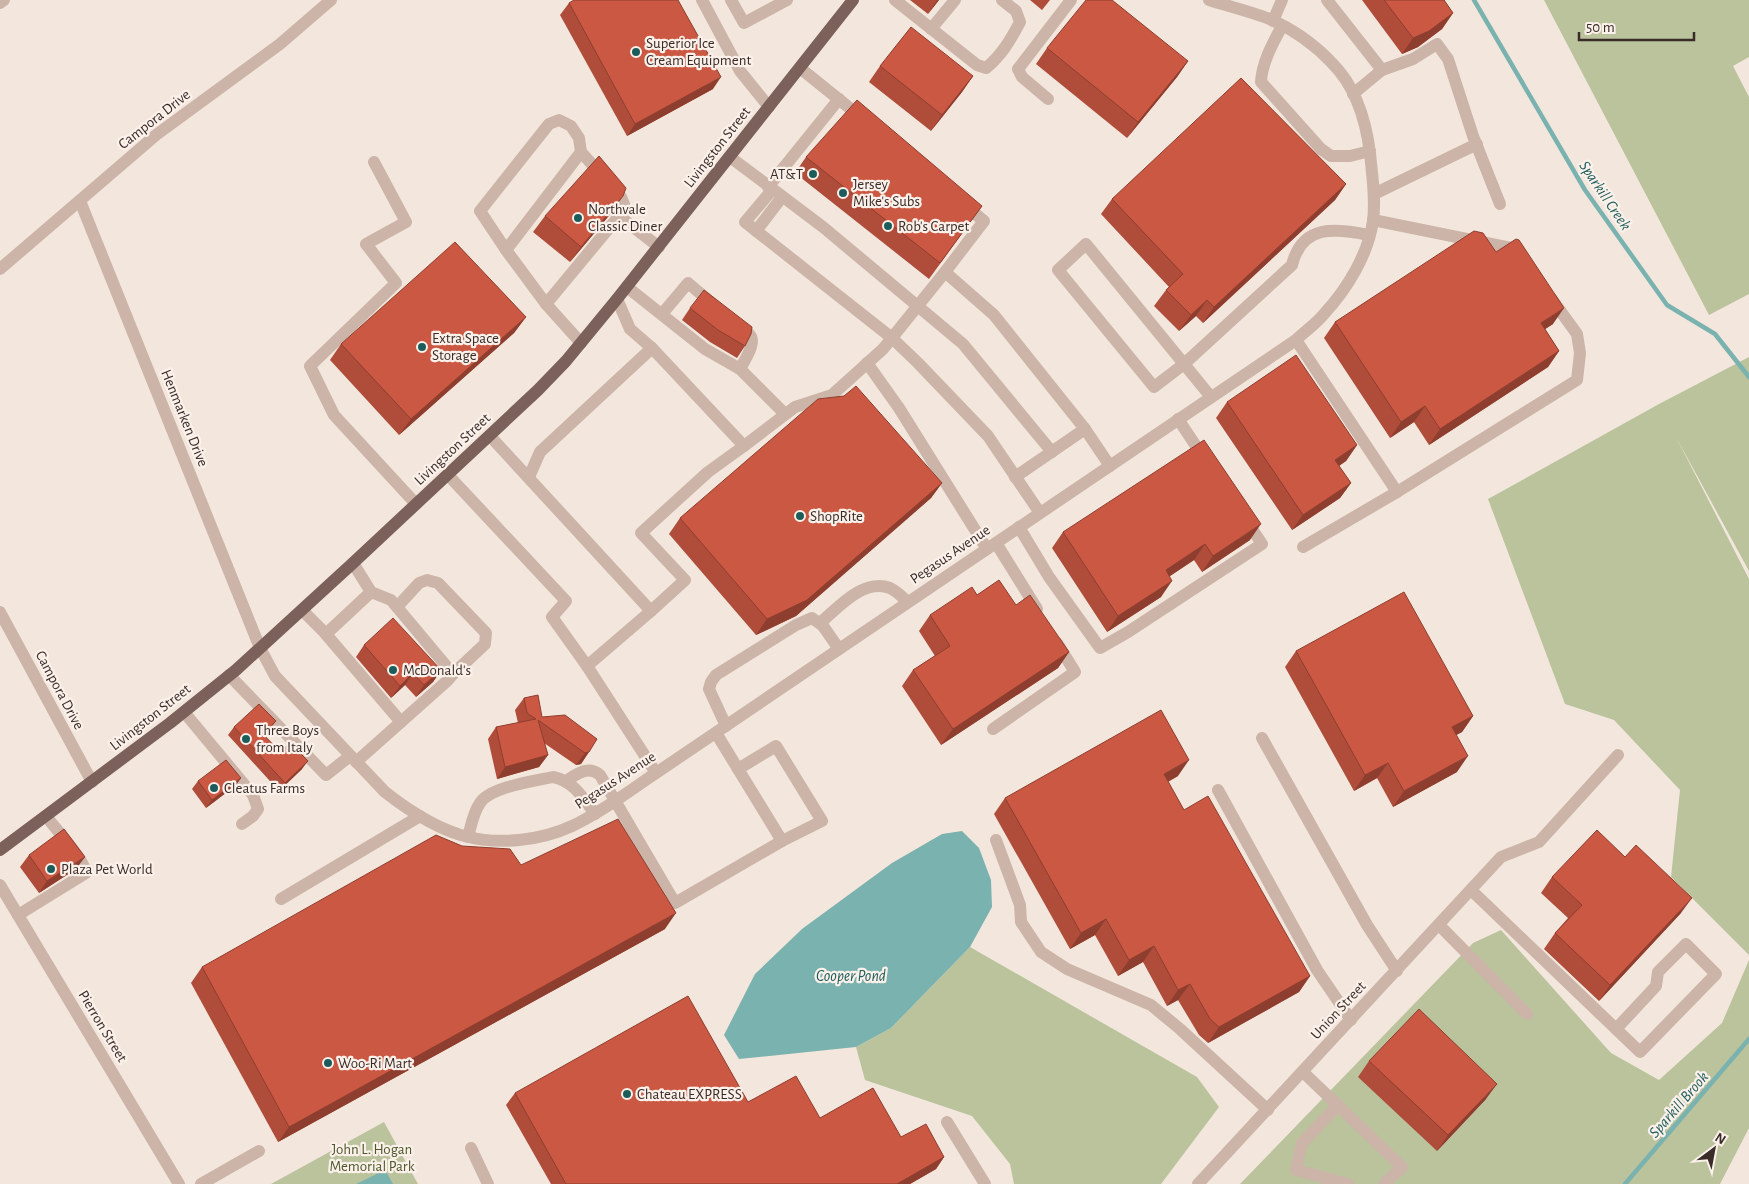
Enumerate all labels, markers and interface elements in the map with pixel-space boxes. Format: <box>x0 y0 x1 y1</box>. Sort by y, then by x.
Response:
scale bar <box>1579 10 1694 42</box>
text: 50 m <box>1586 20 1615 35</box>
place label: Superior Ice Cream Equipment <box>646 36 751 68</box>
marker: Superior Ice Cream Equipment <box>630 46 642 58</box>
street label: Campora Drive <box>116 87 193 152</box>
street label: Livingston Street <box>681 104 754 190</box>
water label: Sparkill Creek <box>1575 158 1634 234</box>
place label: AT&T <box>770 167 804 182</box>
marker: AT&T <box>807 168 819 180</box>
place label: Jersey Mike's Subs <box>853 177 920 209</box>
marker: Jersey Mike's Subs <box>837 187 849 199</box>
place label: Northvale Classic Diner <box>588 202 662 234</box>
marker: Northvale Classic Diner <box>572 212 584 224</box>
place label: Rob's Carpet <box>898 219 970 234</box>
marker: Rob's Carpet <box>882 220 894 232</box>
place label: Extra Space Storage <box>432 331 499 363</box>
marker: Extra Space Storage <box>416 341 428 353</box>
street label: Henmarken Drive <box>158 368 211 469</box>
street label: Livingston Street <box>411 410 493 488</box>
place label: ShopRite <box>810 509 863 524</box>
marker: ShopRite <box>794 510 806 522</box>
street label: Pegasus Avenue <box>908 522 993 587</box>
street label: Campora Drive <box>33 648 87 732</box>
place label: McDonald's <box>403 663 471 678</box>
marker: McDonald's <box>387 664 399 676</box>
street label: Livingston Street <box>107 681 194 753</box>
place label: Three Boys from Italy <box>256 723 319 755</box>
marker: Three Boys from Italy <box>240 733 252 745</box>
street label: Pegasus Avenue <box>572 749 658 812</box>
place label: Cleatus Farms <box>224 781 305 796</box>
marker: Cleatus Farms <box>208 782 220 794</box>
place label: Plaza Pet World <box>61 862 153 877</box>
marker: Plaza Pet World <box>45 863 57 875</box>
water label: Cooper Pond <box>816 968 886 985</box>
street label: Union Street <box>1308 978 1369 1042</box>
street label: Pierron Street <box>75 988 130 1065</box>
place label: Woo-Ri Mart <box>338 1056 412 1071</box>
marker: Woo-Ri Mart <box>322 1057 334 1069</box>
water label: Sparkill Brook <box>1646 1069 1712 1141</box>
place label: Chateau EXPRESS <box>637 1087 742 1102</box>
marker: Chateau EXPRESS <box>621 1088 633 1100</box>
north arrow <box>1689 1124 1739 1174</box>
text: N <box>1713 1130 1728 1147</box>
park label: John L. Hogan Memorial Park <box>329 1142 415 1174</box>

